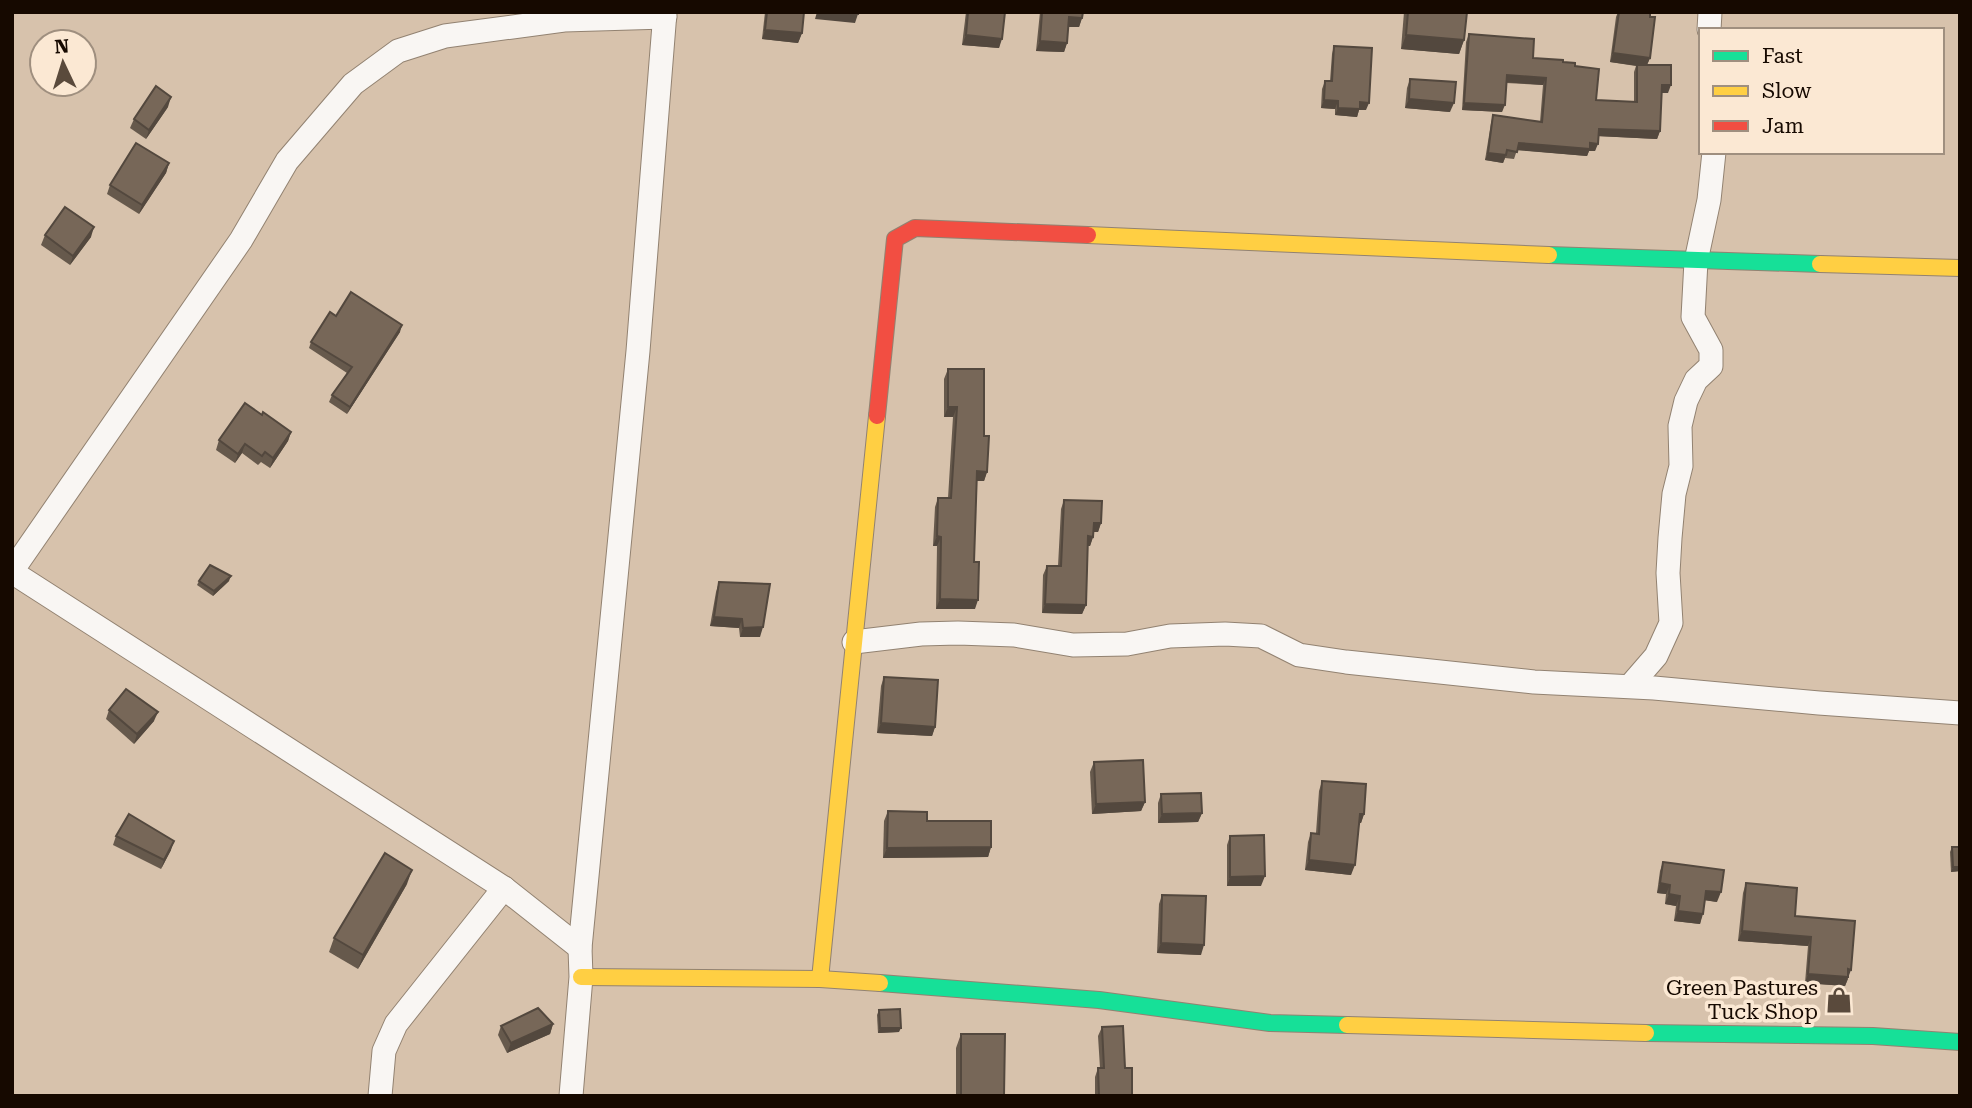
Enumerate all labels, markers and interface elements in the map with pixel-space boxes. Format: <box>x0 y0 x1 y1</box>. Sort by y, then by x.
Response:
north arrow <box>28 28 98 98</box>
legend <box>1699 28 1944 154</box>
text: N <box>54 35 70 59</box>
text: Fast <box>1762 44 1803 68</box>
text: Slow <box>1762 79 1812 103</box>
text: Jam <box>1762 114 1804 138</box>
place label: Green Pastures Tuck Shop <box>1666 976 1818 1024</box>
shop icon: Green Pastures Tuck Shop <box>1824 985 1854 1015</box>

